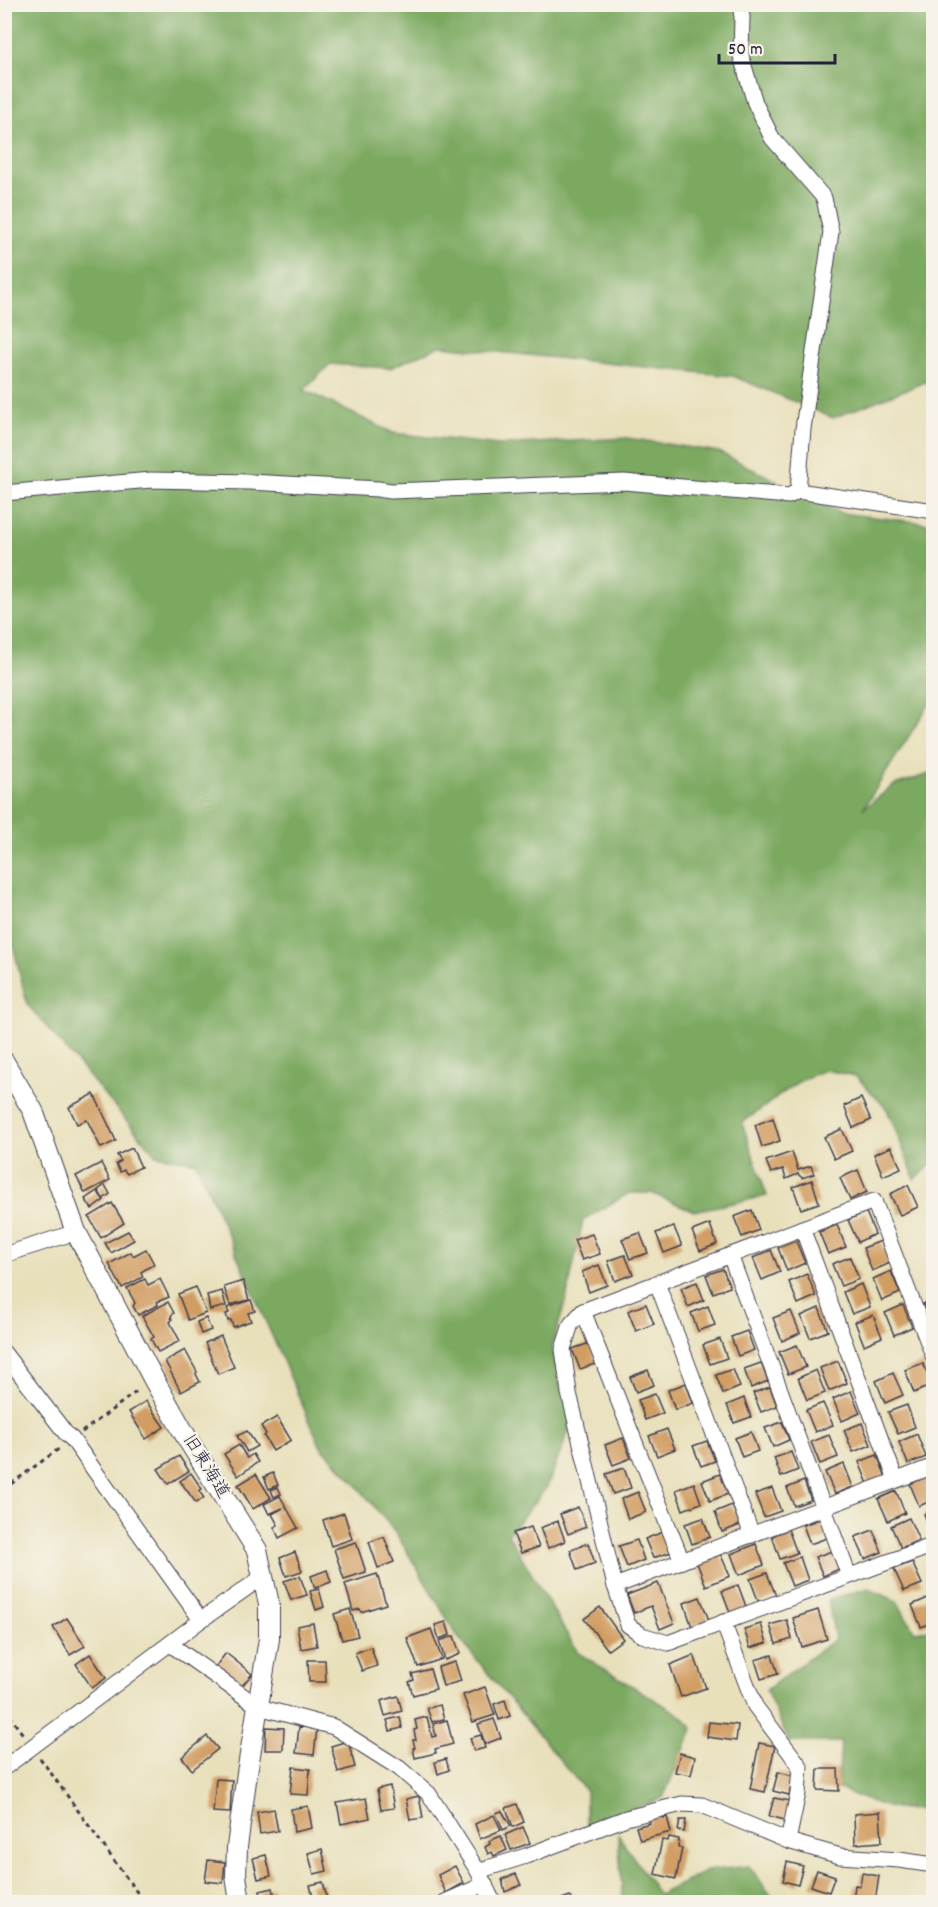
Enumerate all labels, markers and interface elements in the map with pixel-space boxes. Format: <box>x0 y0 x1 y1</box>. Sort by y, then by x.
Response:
scale bar <box>719 27 834 65</box>
text: 50 m <box>728 38 763 63</box>
street label: 旧東海道 <box>175 1430 235 1504</box>

